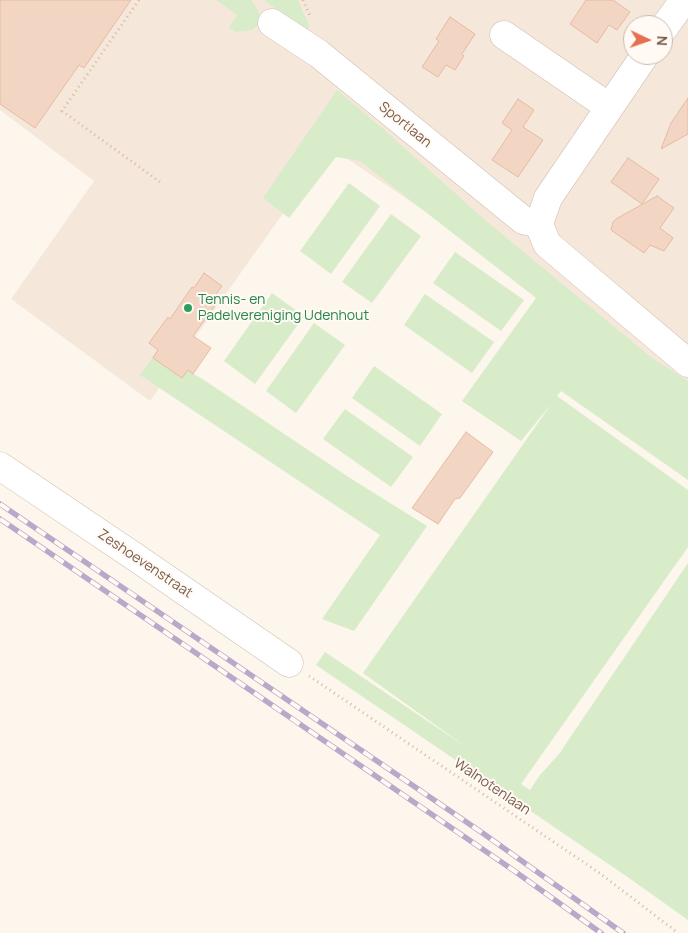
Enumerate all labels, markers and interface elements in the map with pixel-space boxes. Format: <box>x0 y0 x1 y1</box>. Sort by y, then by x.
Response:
north arrow <box>623 15 673 65</box>
text: N <box>653 35 672 46</box>
street label: Sportlaan <box>375 99 435 151</box>
place label: Tennis- en Padelvereniging Udenhout <box>198 292 369 324</box>
marker: Tennis- en Padelvereniging Udenhout <box>182 302 194 314</box>
street label: Zeshoevenstraat <box>94 526 196 602</box>
street label: Walnotenlaan <box>450 755 534 819</box>

